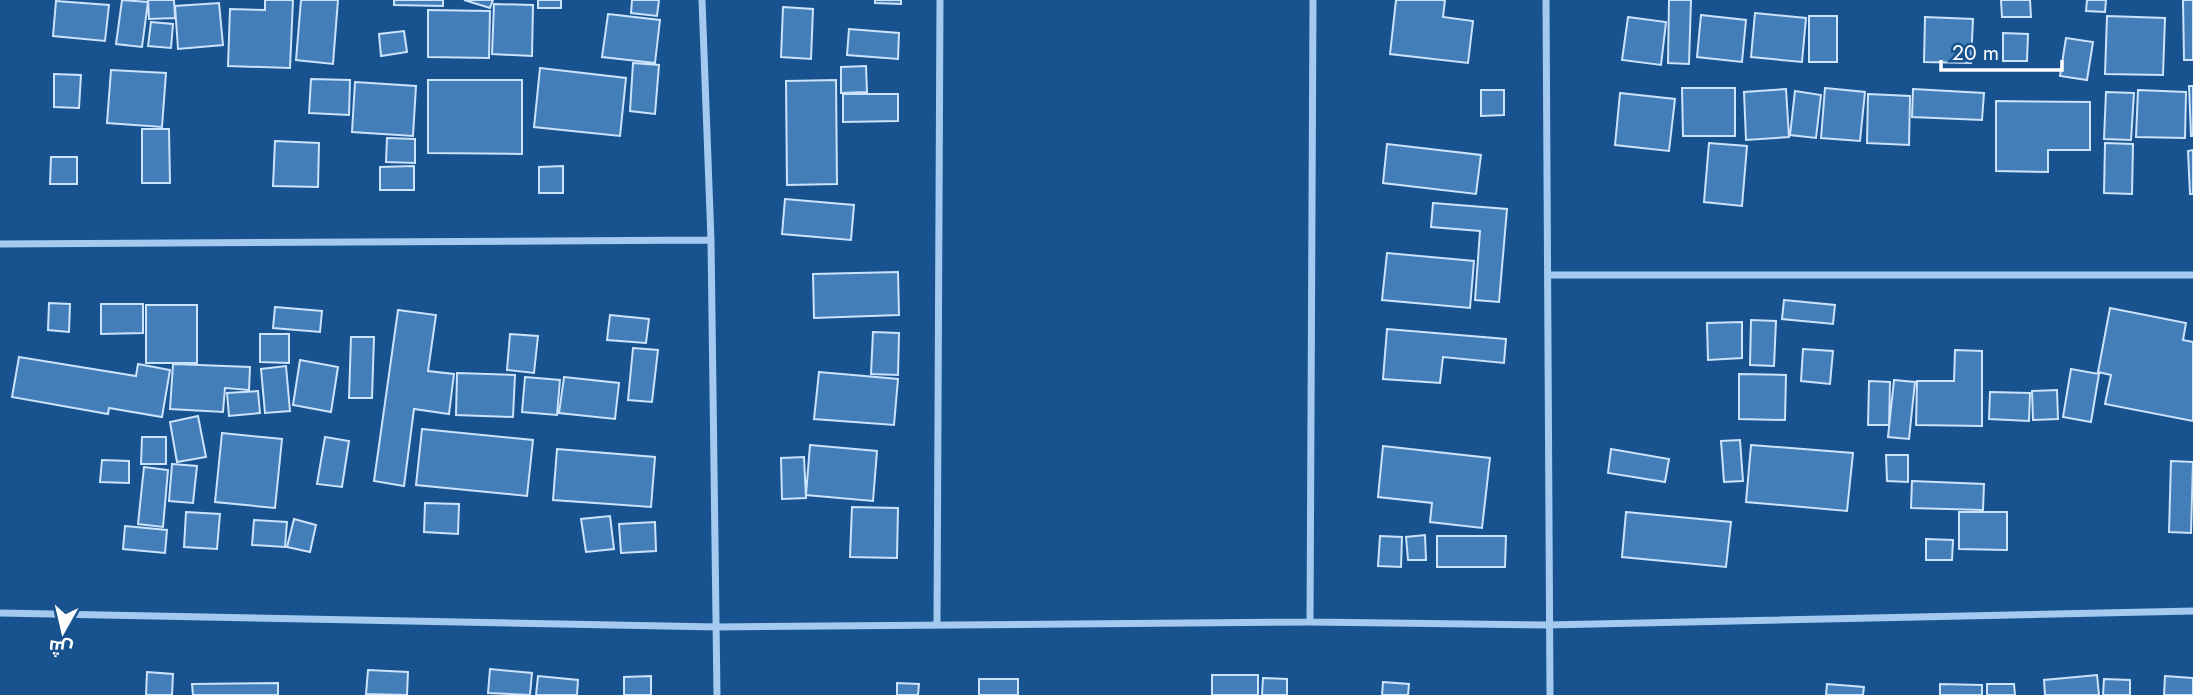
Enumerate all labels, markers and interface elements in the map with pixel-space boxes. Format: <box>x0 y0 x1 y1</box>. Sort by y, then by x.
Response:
scale bar <box>1941 28 2062 72</box>
text: 20 m <box>1952 38 1999 68</box>
north arrow <box>28 597 98 667</box>
text: ش <box>47 633 75 663</box>

